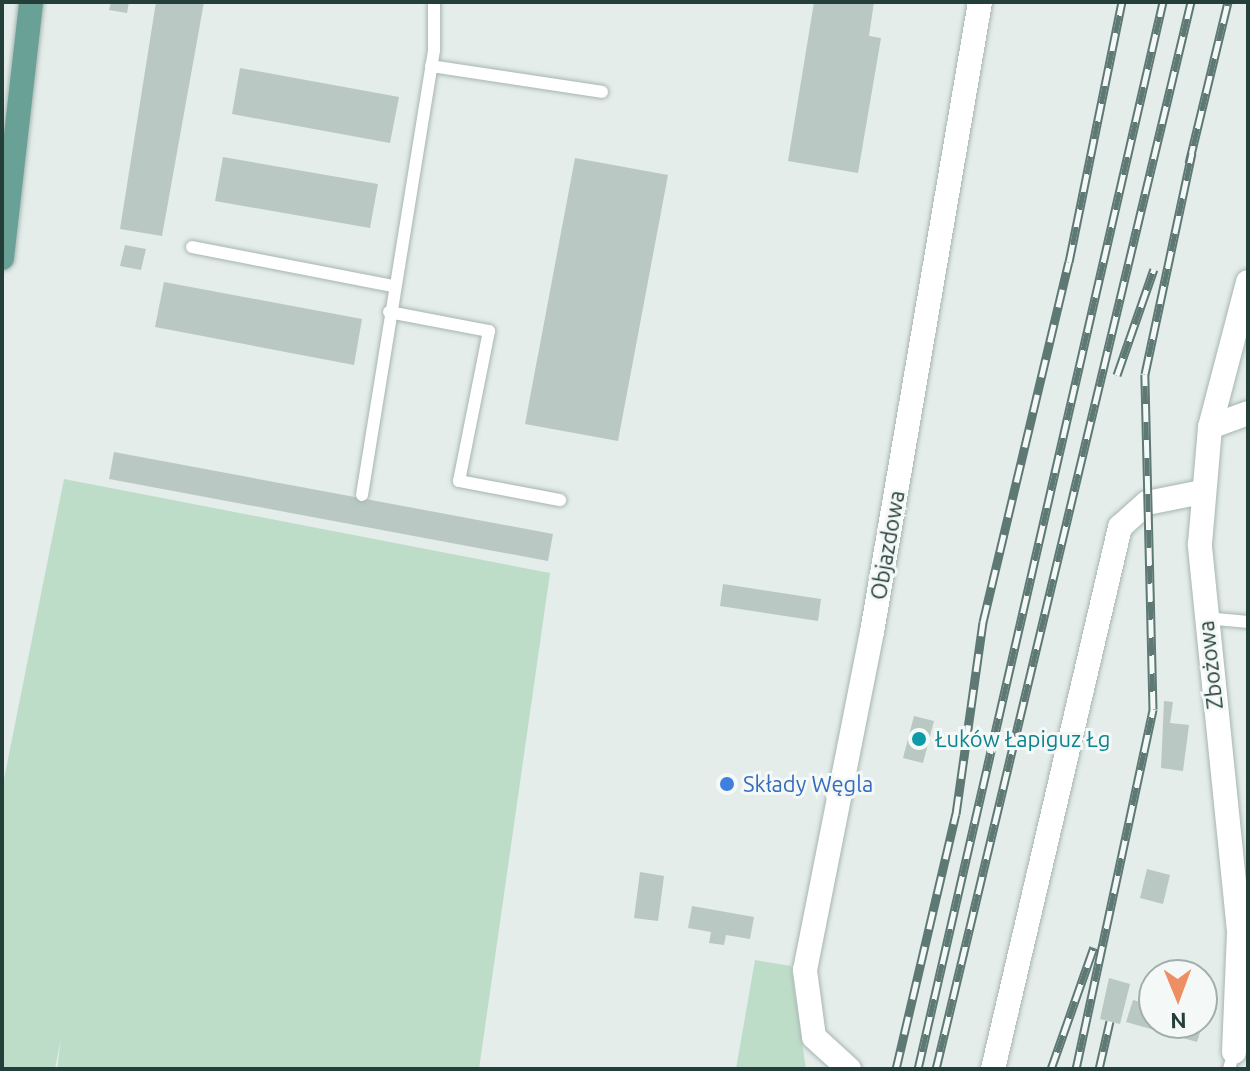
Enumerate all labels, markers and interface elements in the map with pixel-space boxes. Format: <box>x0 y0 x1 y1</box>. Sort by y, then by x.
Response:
street label: Objazdowa <box>864 488 910 602</box>
street label: Zbożowa <box>1192 619 1228 711</box>
place label: Łuków Łapiguz Łg <box>935 726 1110 752</box>
marker: Łuków Łapiguz Łg <box>910 730 928 748</box>
place label: Składy Węgla <box>743 771 873 797</box>
marker: Składy Węgla <box>718 775 736 793</box>
north arrow <box>1138 959 1218 1039</box>
text: N <box>1170 1009 1187 1034</box>

